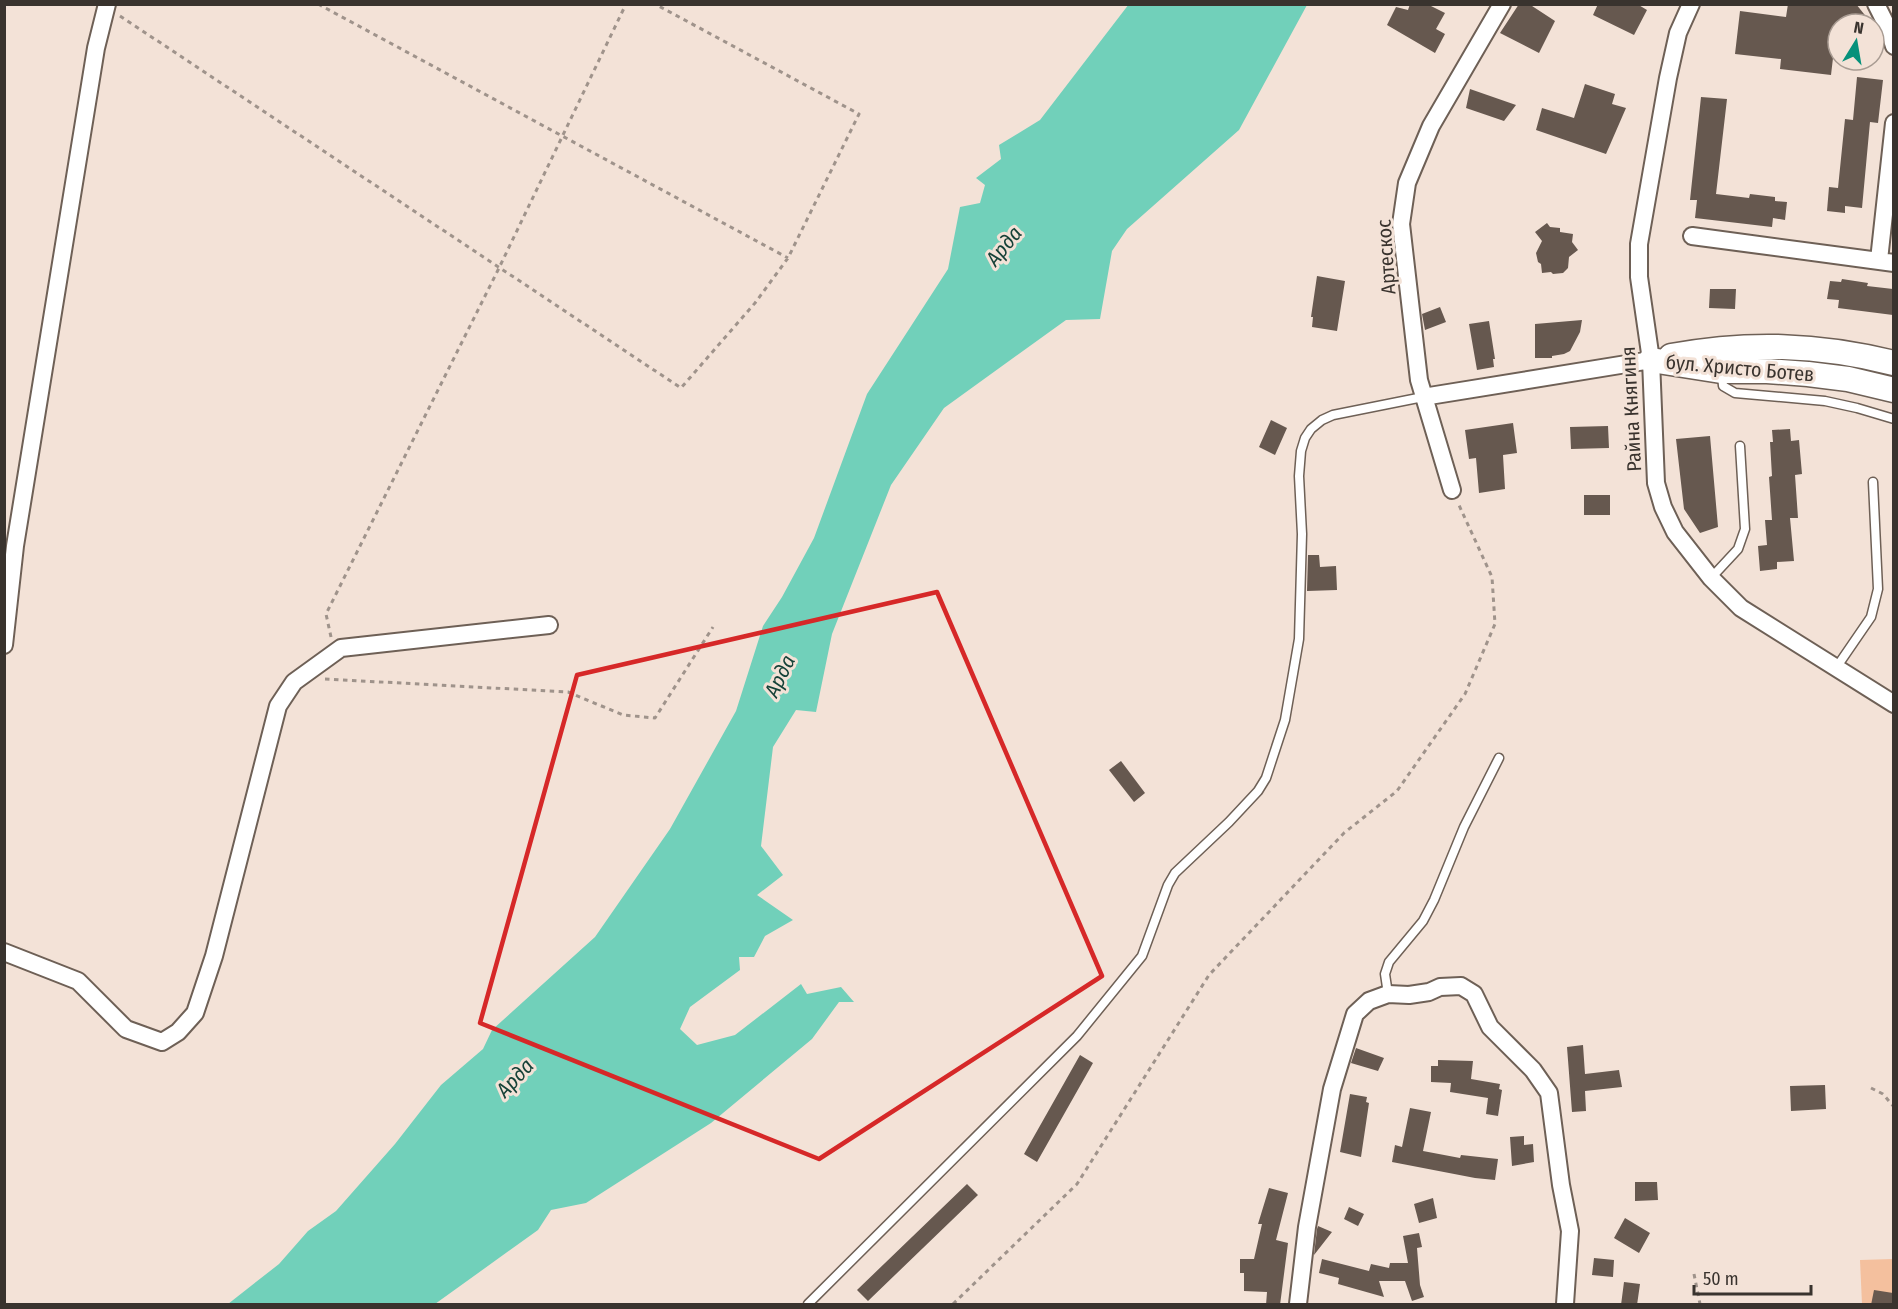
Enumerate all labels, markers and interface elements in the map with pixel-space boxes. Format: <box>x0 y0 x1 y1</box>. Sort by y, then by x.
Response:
north arrow <box>1826 12 1886 72</box>
text: N <box>1852 18 1865 38</box>
street label: Артескос <box>1371 218 1401 295</box>
water label: Арда <box>980 221 1028 272</box>
street label: Райна Княгиня <box>1616 346 1646 472</box>
street label: бул. Христо Ботев <box>1665 350 1815 386</box>
water label: Арда <box>758 651 801 702</box>
water label: Арда <box>490 1053 539 1104</box>
scale bar <box>1694 1258 1811 1296</box>
text: 50 m <box>1703 1268 1739 1290</box>

